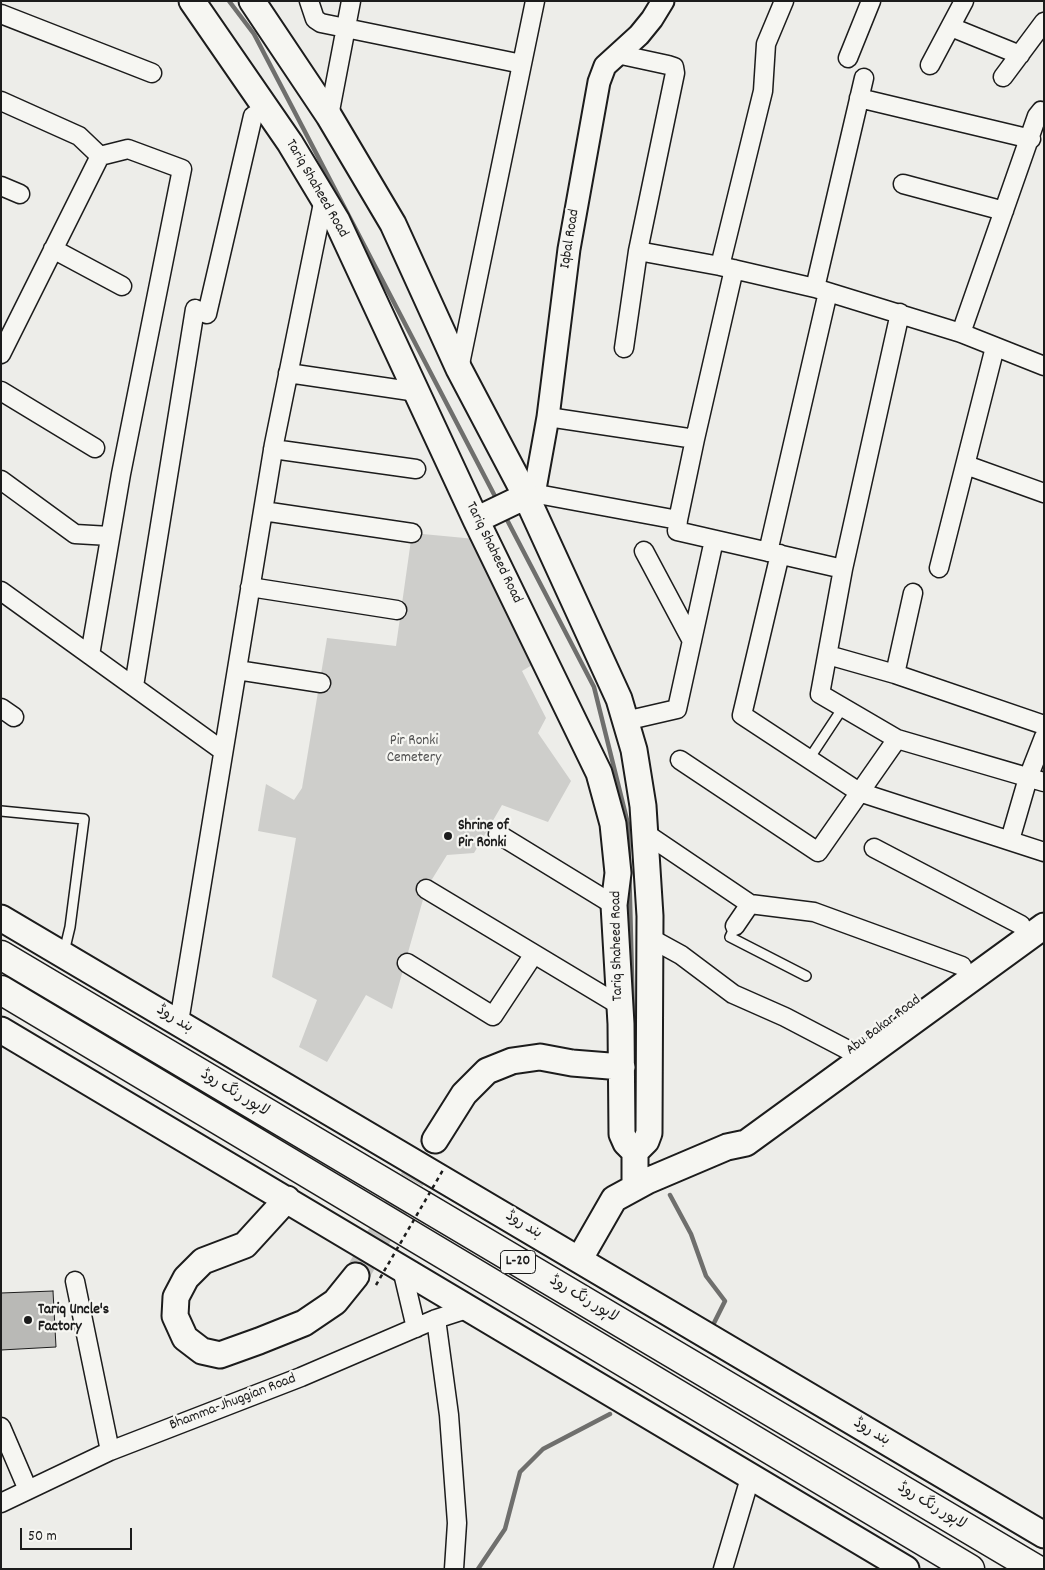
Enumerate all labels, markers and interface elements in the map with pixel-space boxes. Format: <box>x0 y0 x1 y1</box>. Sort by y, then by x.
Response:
street label: Tariq Shaheed Road <box>281 137 351 241</box>
street label: Iqbal Road <box>557 208 585 270</box>
street label: Tariq Shaheed Road <box>461 499 525 607</box>
park label: Pir Ronki Cemetery <box>387 733 441 768</box>
place label: Shrine of Pir Ronki <box>458 818 509 853</box>
marker: Shrine of Pir Ronki <box>442 830 454 842</box>
street label: Tariq Shaheed Road <box>608 891 628 1001</box>
street label: Abu Bakar Road <box>843 992 925 1060</box>
street label: بند روڈ <box>152 1002 196 1038</box>
street label: لاہور رنگ روڈ <box>196 1066 272 1122</box>
street label: بند روڈ <box>501 1208 545 1244</box>
road number: L-20 <box>500 1250 536 1274</box>
street label: لاہور رنگ روڈ <box>545 1272 621 1328</box>
place label: Tariq Uncle's Factory <box>38 1302 109 1337</box>
marker: Tariq Uncle's Factory <box>22 1314 34 1326</box>
street label: Bhamma-Jhuggian Road <box>167 1371 299 1435</box>
street label: بند روڈ <box>849 1415 893 1451</box>
street label: لاہور رنگ روڈ <box>893 1479 969 1535</box>
scale bar <box>22 1518 135 1550</box>
text: 50 m <box>28 1526 57 1548</box>

